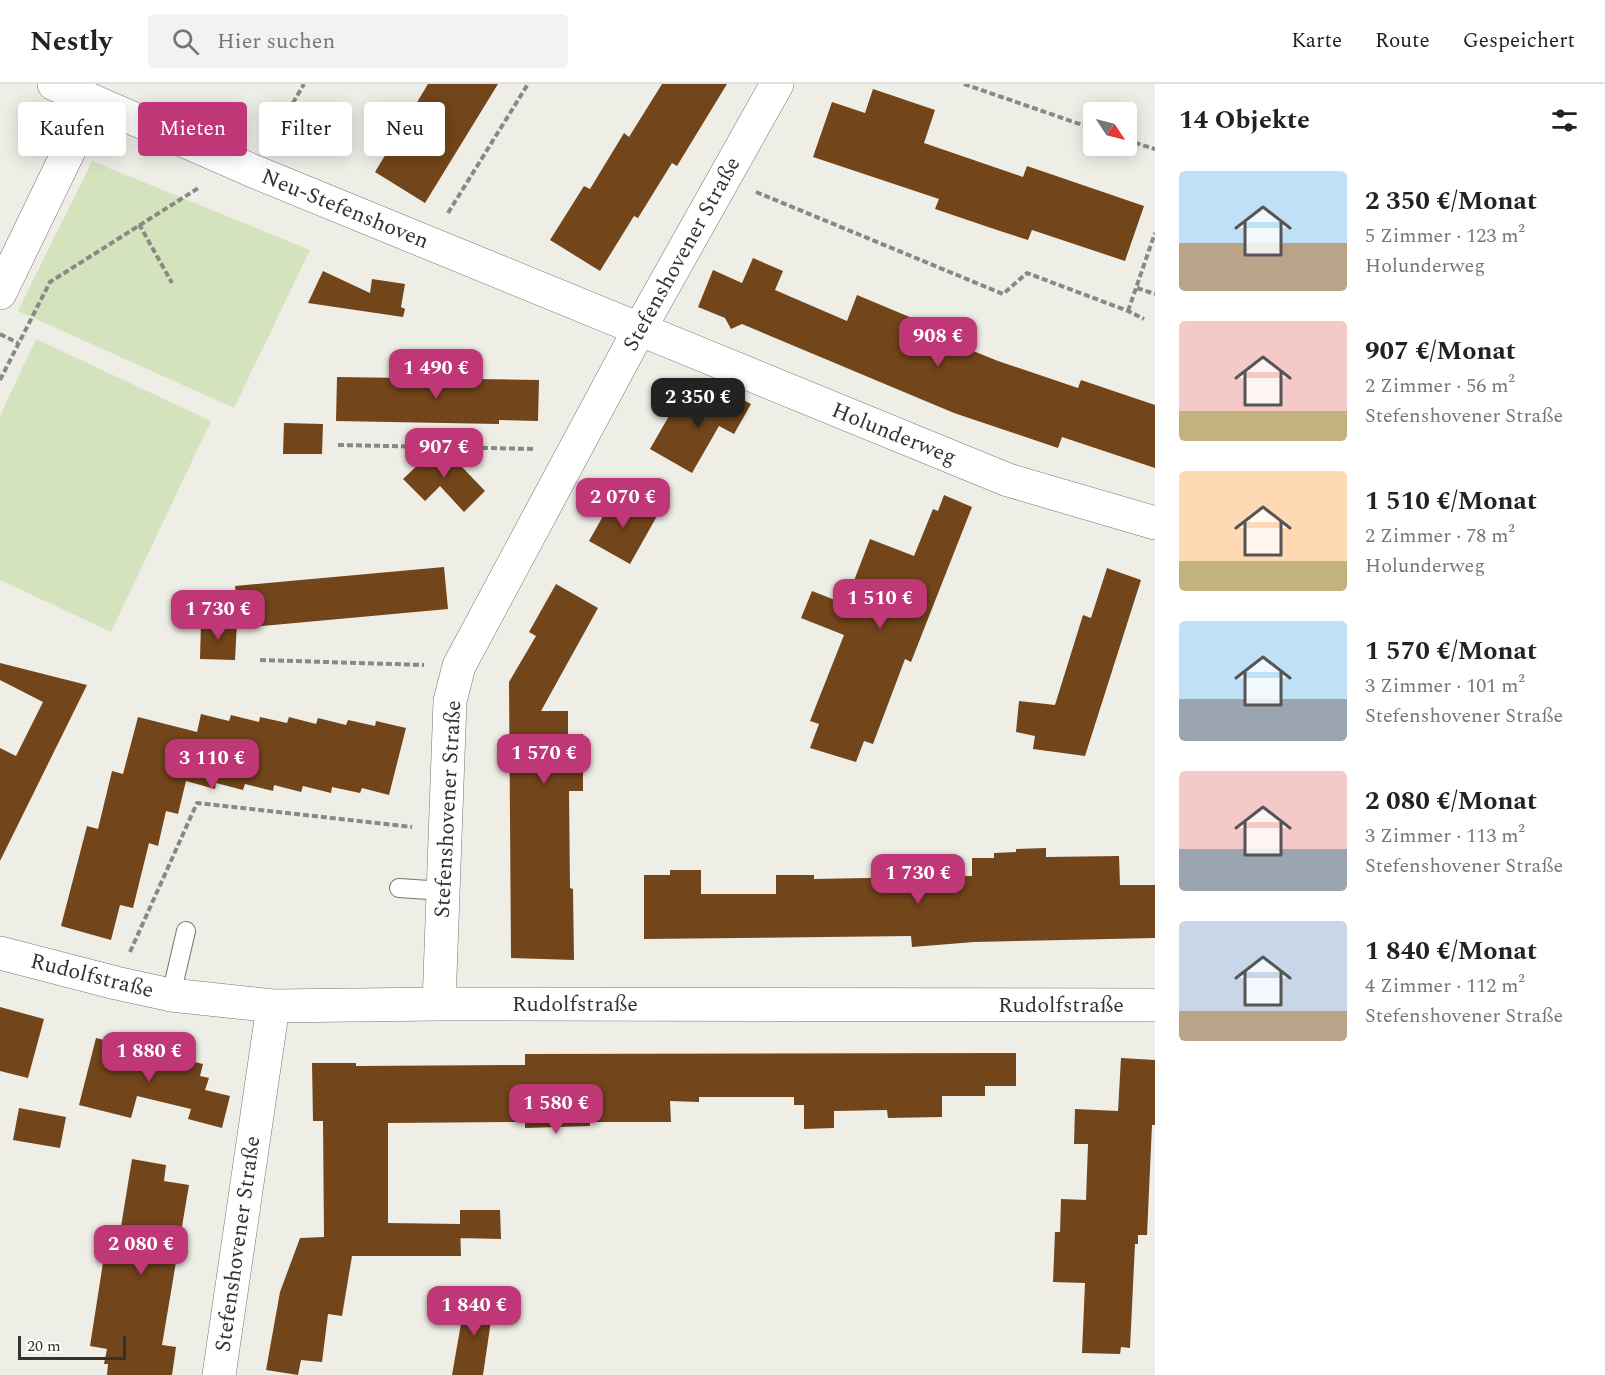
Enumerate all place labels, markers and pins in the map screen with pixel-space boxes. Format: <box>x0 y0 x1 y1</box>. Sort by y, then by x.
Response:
pin: 908 € <box>896 317 980 368</box>
pin: 1 490 € <box>381 349 491 400</box>
pin: 2 350 € <box>643 378 753 429</box>
pin: 907 € <box>402 428 486 479</box>
pin: 2 070 € <box>568 478 678 529</box>
pin: 1 510 € <box>825 579 935 630</box>
pin: 1 730 € <box>163 590 273 641</box>
pin: 1 570 € <box>489 734 599 785</box>
pin: 3 110 € <box>157 739 267 790</box>
pin: 1 730 € <box>863 854 973 905</box>
pin: 1 880 € <box>94 1032 204 1083</box>
pin: 1 580 € <box>501 1084 611 1135</box>
pin: 2 080 € <box>86 1225 196 1276</box>
pin: 1 840 € <box>419 1286 529 1337</box>

